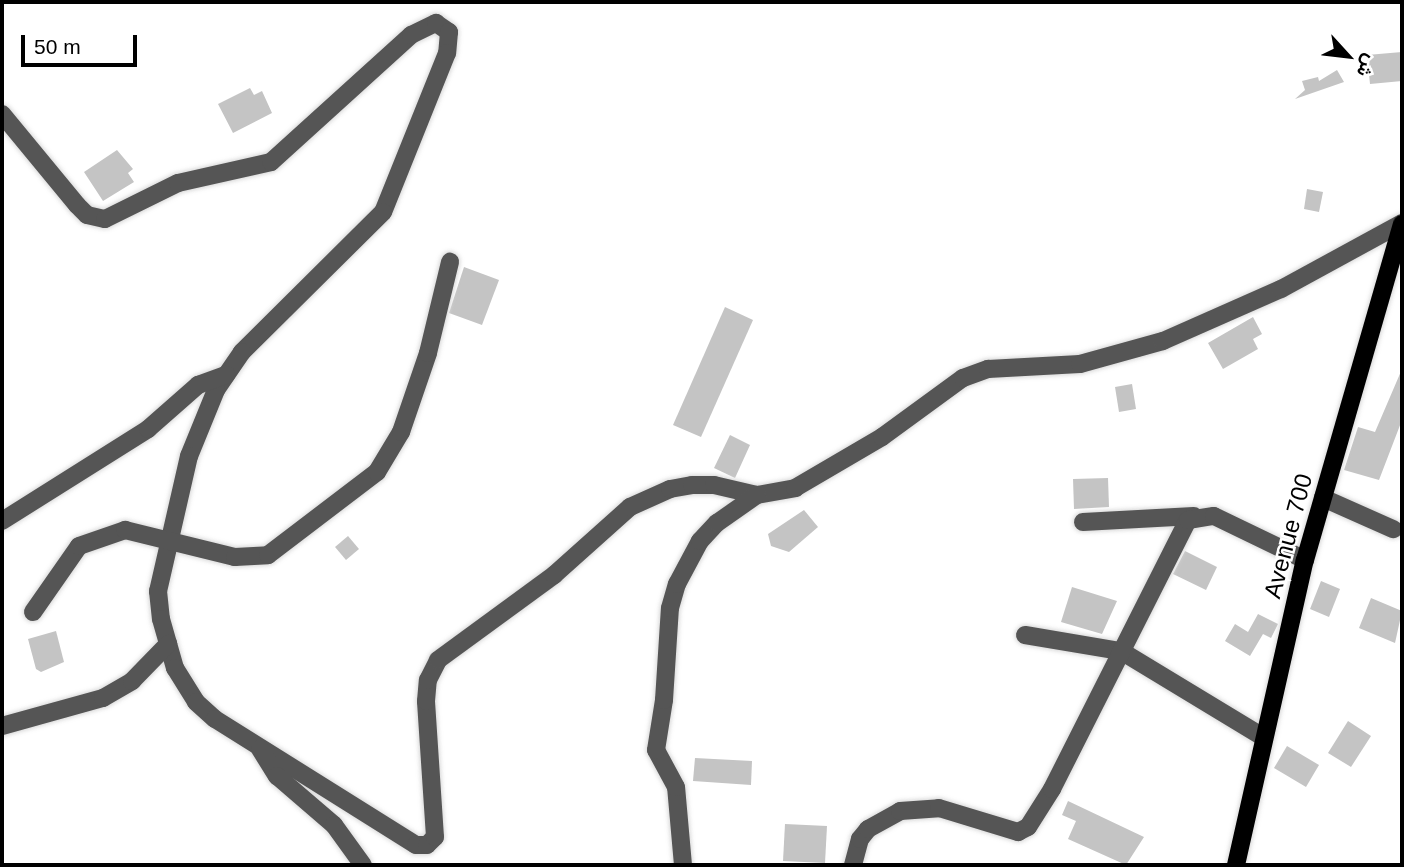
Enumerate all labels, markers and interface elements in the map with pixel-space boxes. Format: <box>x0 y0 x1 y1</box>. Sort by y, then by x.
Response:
scale bar <box>24 21 140 65</box>
north arrow <box>1313 21 1383 91</box>
text: 50 m <box>34 35 81 58</box>
text: ش <box>1353 51 1382 81</box>
street label: Avenue 700 <box>1258 471 1318 601</box>

